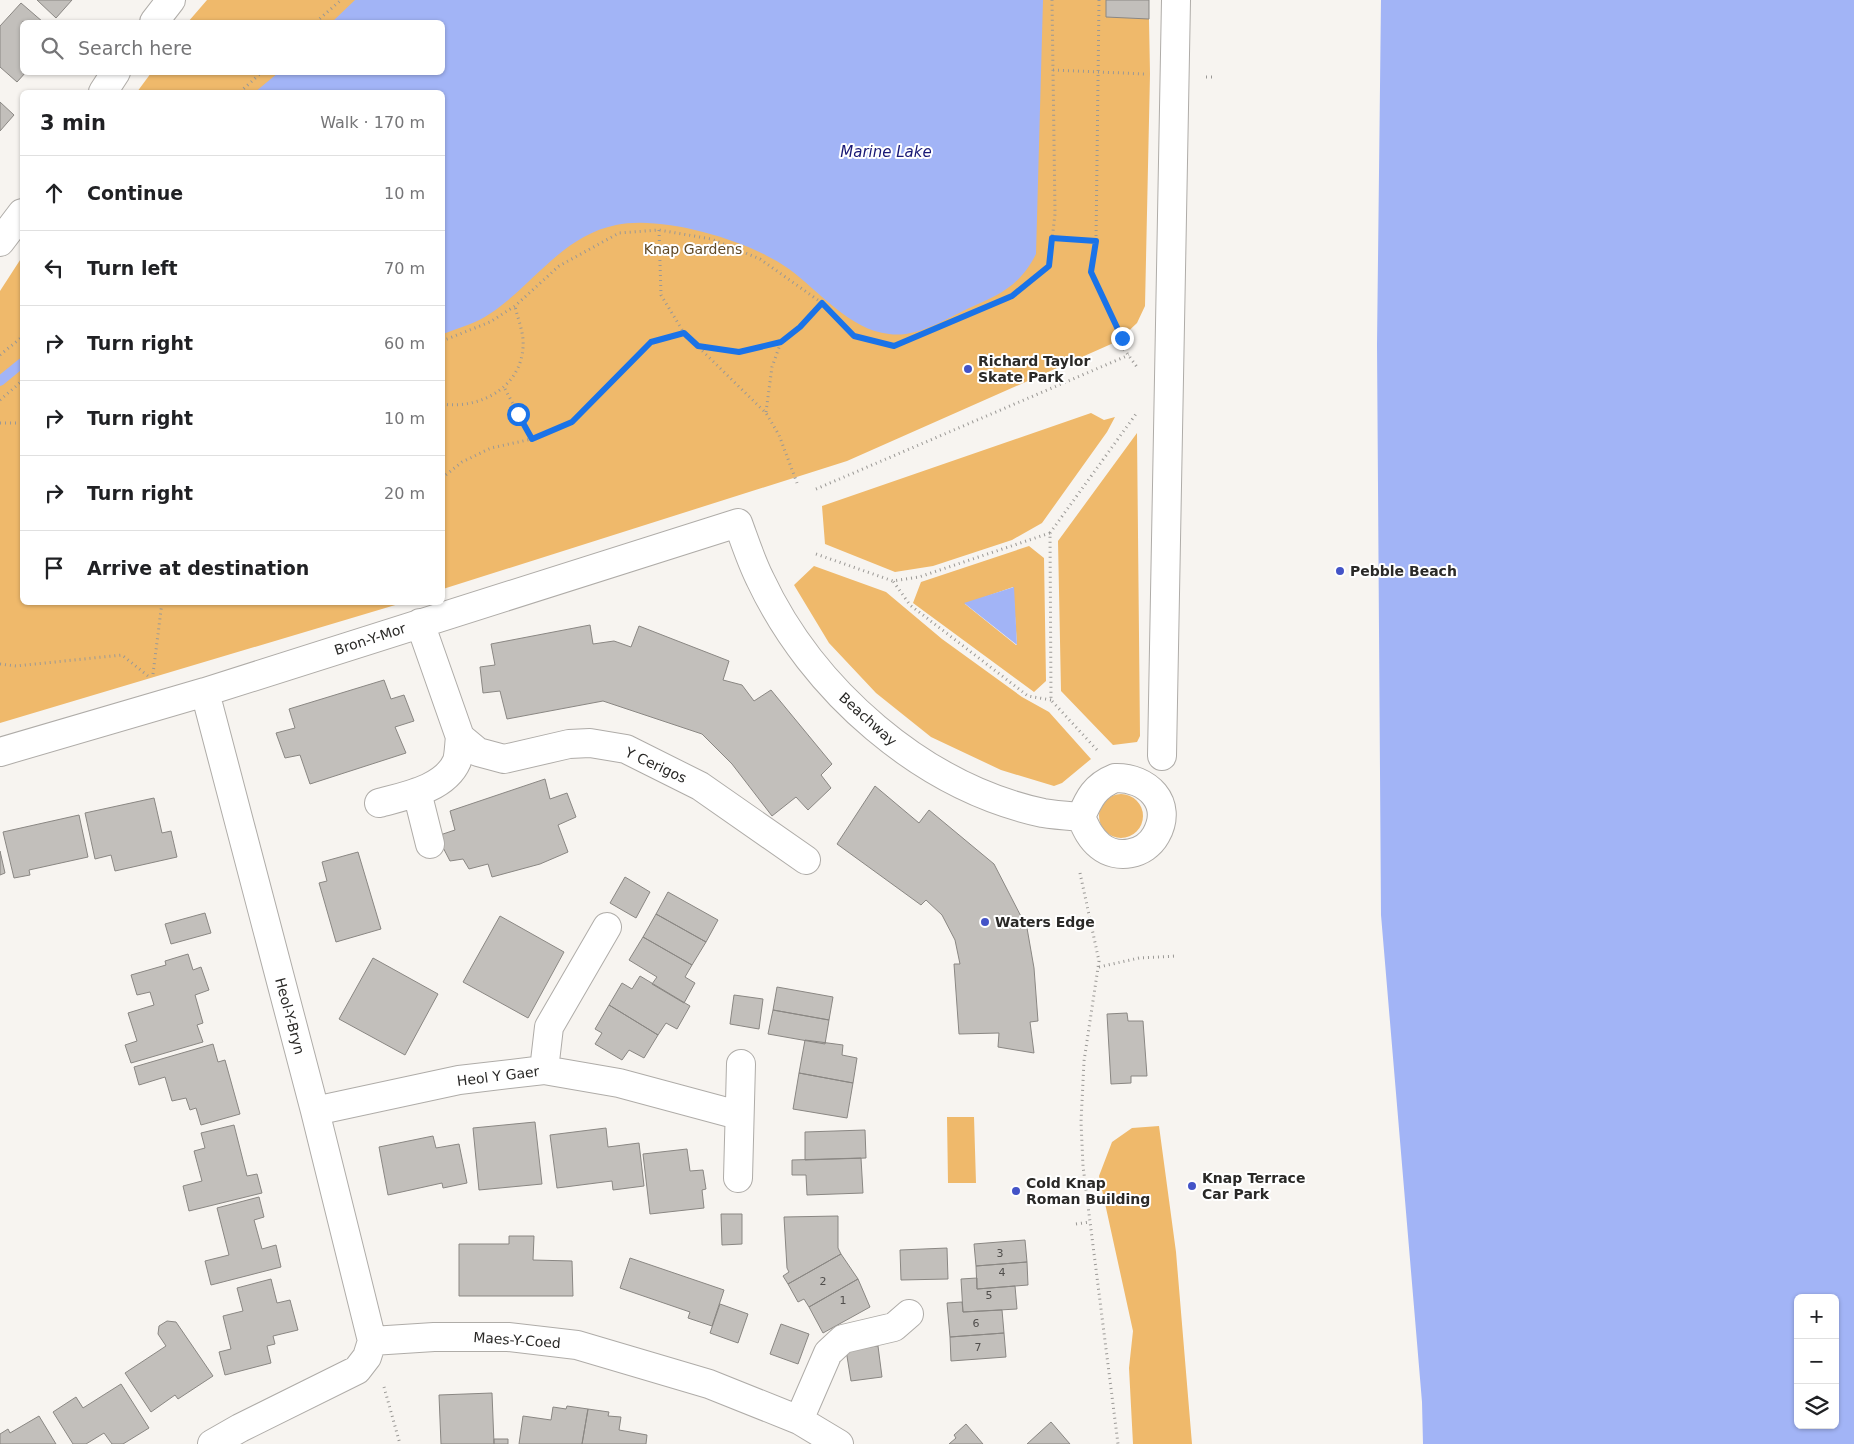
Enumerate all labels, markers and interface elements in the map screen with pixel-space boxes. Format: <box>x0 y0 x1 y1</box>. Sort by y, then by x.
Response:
search box <box>20 20 445 75</box>
icon: search <box>38 34 66 62</box>
text: Search here <box>78 37 192 59</box>
text: 3 min <box>40 111 106 135</box>
text: Walk · 170 m <box>320 113 425 132</box>
water label: Marine Lake <box>840 143 932 161</box>
icon: ahead <box>40 179 68 207</box>
text: Continue <box>87 182 183 204</box>
text: 10 m <box>384 184 425 203</box>
park label: Knap Gardens <box>644 241 742 257</box>
icon: left <box>40 254 68 282</box>
text: Turn left <box>87 257 178 279</box>
text: 70 m <box>384 259 425 278</box>
route end <box>1111 327 1134 350</box>
icon: right <box>40 329 68 357</box>
text: Turn right <box>87 332 193 354</box>
text: 60 m <box>384 334 425 353</box>
place label: Richard Taylor Skate Park <box>978 353 1090 385</box>
marker: Richard Taylor Skate Park <box>962 363 974 375</box>
route start <box>507 403 530 426</box>
icon: right <box>40 404 68 432</box>
text: Turn right <box>87 407 193 429</box>
text: 10 m <box>384 409 425 428</box>
icon: right <box>40 479 68 507</box>
text: Turn right <box>87 482 193 504</box>
text: 20 m <box>384 484 425 503</box>
icon: arrive <box>40 554 68 582</box>
text: Arrive at destination <box>87 557 309 579</box>
place label: Pebble Beach <box>1350 563 1457 579</box>
marker: Pebble Beach <box>1334 565 1346 577</box>
street label: Bron-Y-Mor <box>332 620 408 658</box>
street label: Beachway <box>836 689 900 749</box>
street label: Y Cerigos <box>622 743 689 786</box>
place label: Waters Edge <box>995 914 1095 930</box>
marker: Waters Edge <box>979 916 991 928</box>
street label: Heol-Y-Bryn <box>272 976 308 1056</box>
street label: Heol Y Gaer <box>456 1063 540 1089</box>
place label: Knap Terrace Car Park <box>1202 1170 1305 1202</box>
place label: Cold Knap Roman Building <box>1026 1175 1150 1207</box>
marker: Knap Terrace Car Park <box>1186 1180 1198 1192</box>
marker: Cold Knap Roman Building <box>1010 1185 1022 1197</box>
house number: 3 <box>997 1247 1004 1260</box>
house number: 4 <box>999 1266 1006 1279</box>
house number: 2 <box>820 1275 827 1288</box>
house number: 5 <box>986 1289 993 1302</box>
house number: 1 <box>840 1294 847 1307</box>
map controls <box>1794 1294 1839 1429</box>
button: + <box>1794 1294 1839 1339</box>
house number: 6 <box>973 1317 980 1330</box>
street label: Maes-Y-Coed <box>473 1329 561 1351</box>
button: − <box>1794 1339 1839 1384</box>
house number: 7 <box>975 1341 982 1354</box>
button: layers <box>1794 1384 1839 1429</box>

